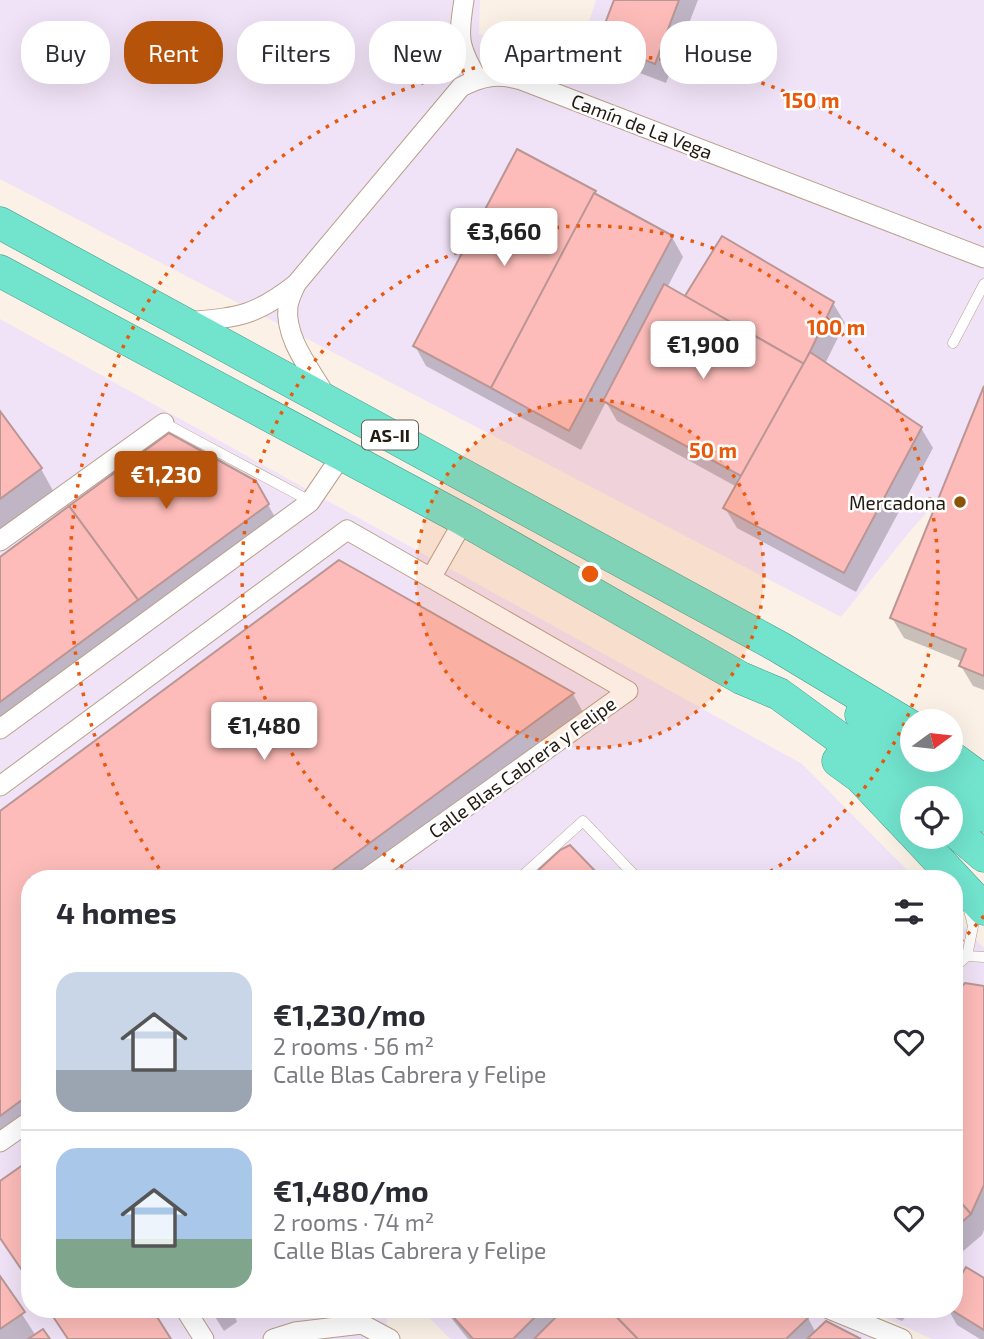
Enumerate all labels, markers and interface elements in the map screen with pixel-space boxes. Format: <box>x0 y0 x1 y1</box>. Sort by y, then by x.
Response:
chip: Buy <box>21 21 110 84</box>
chip: Rent <box>124 21 223 84</box>
chip: Filters <box>237 21 355 84</box>
chip: New <box>369 21 466 84</box>
chip: Apartment <box>480 21 646 84</box>
chip: House <box>660 21 777 84</box>
text: 150 m <box>783 87 839 112</box>
street label: Camín de La Vega <box>568 89 716 163</box>
pin: €3,660 <box>447 208 561 268</box>
text: €3,660 <box>466 217 542 245</box>
text: 100 m <box>807 314 865 339</box>
pin: €1,900 <box>646 322 760 381</box>
text: €1,900 <box>667 330 739 358</box>
road number: AS-II <box>362 421 418 450</box>
text: 50 m <box>689 437 737 462</box>
pin: €1,230 <box>109 452 223 511</box>
text: €1,230 <box>130 460 202 488</box>
place label: Mercadona <box>849 491 946 514</box>
marker: Mercadona <box>952 494 968 510</box>
centre of rings <box>578 562 602 586</box>
street label: Calle Blas Cabrera y Felipe <box>424 691 620 843</box>
pin: €1,480 <box>207 702 321 762</box>
north arrow <box>900 709 962 772</box>
map controls <box>900 709 963 849</box>
text: €1,480 <box>227 711 301 739</box>
button: locate <box>900 786 963 849</box>
icon: filters <box>890 893 928 931</box>
text: 4 homes <box>56 894 177 930</box>
text: €1,230/mo <box>273 996 426 1032</box>
icon: home <box>112 1000 196 1084</box>
icon: heart <box>890 1023 928 1061</box>
text: 2 rooms · 56 m² <box>273 1032 434 1060</box>
text: Calle Blas Cabrera y Felipe <box>273 1060 546 1088</box>
text: €1,480/mo <box>273 1172 429 1208</box>
icon: home <box>112 1176 196 1260</box>
icon: heart <box>890 1199 928 1237</box>
text: 2 rooms · 74 m² <box>273 1208 434 1236</box>
text: Calle Blas Cabrera y Felipe <box>273 1236 546 1264</box>

